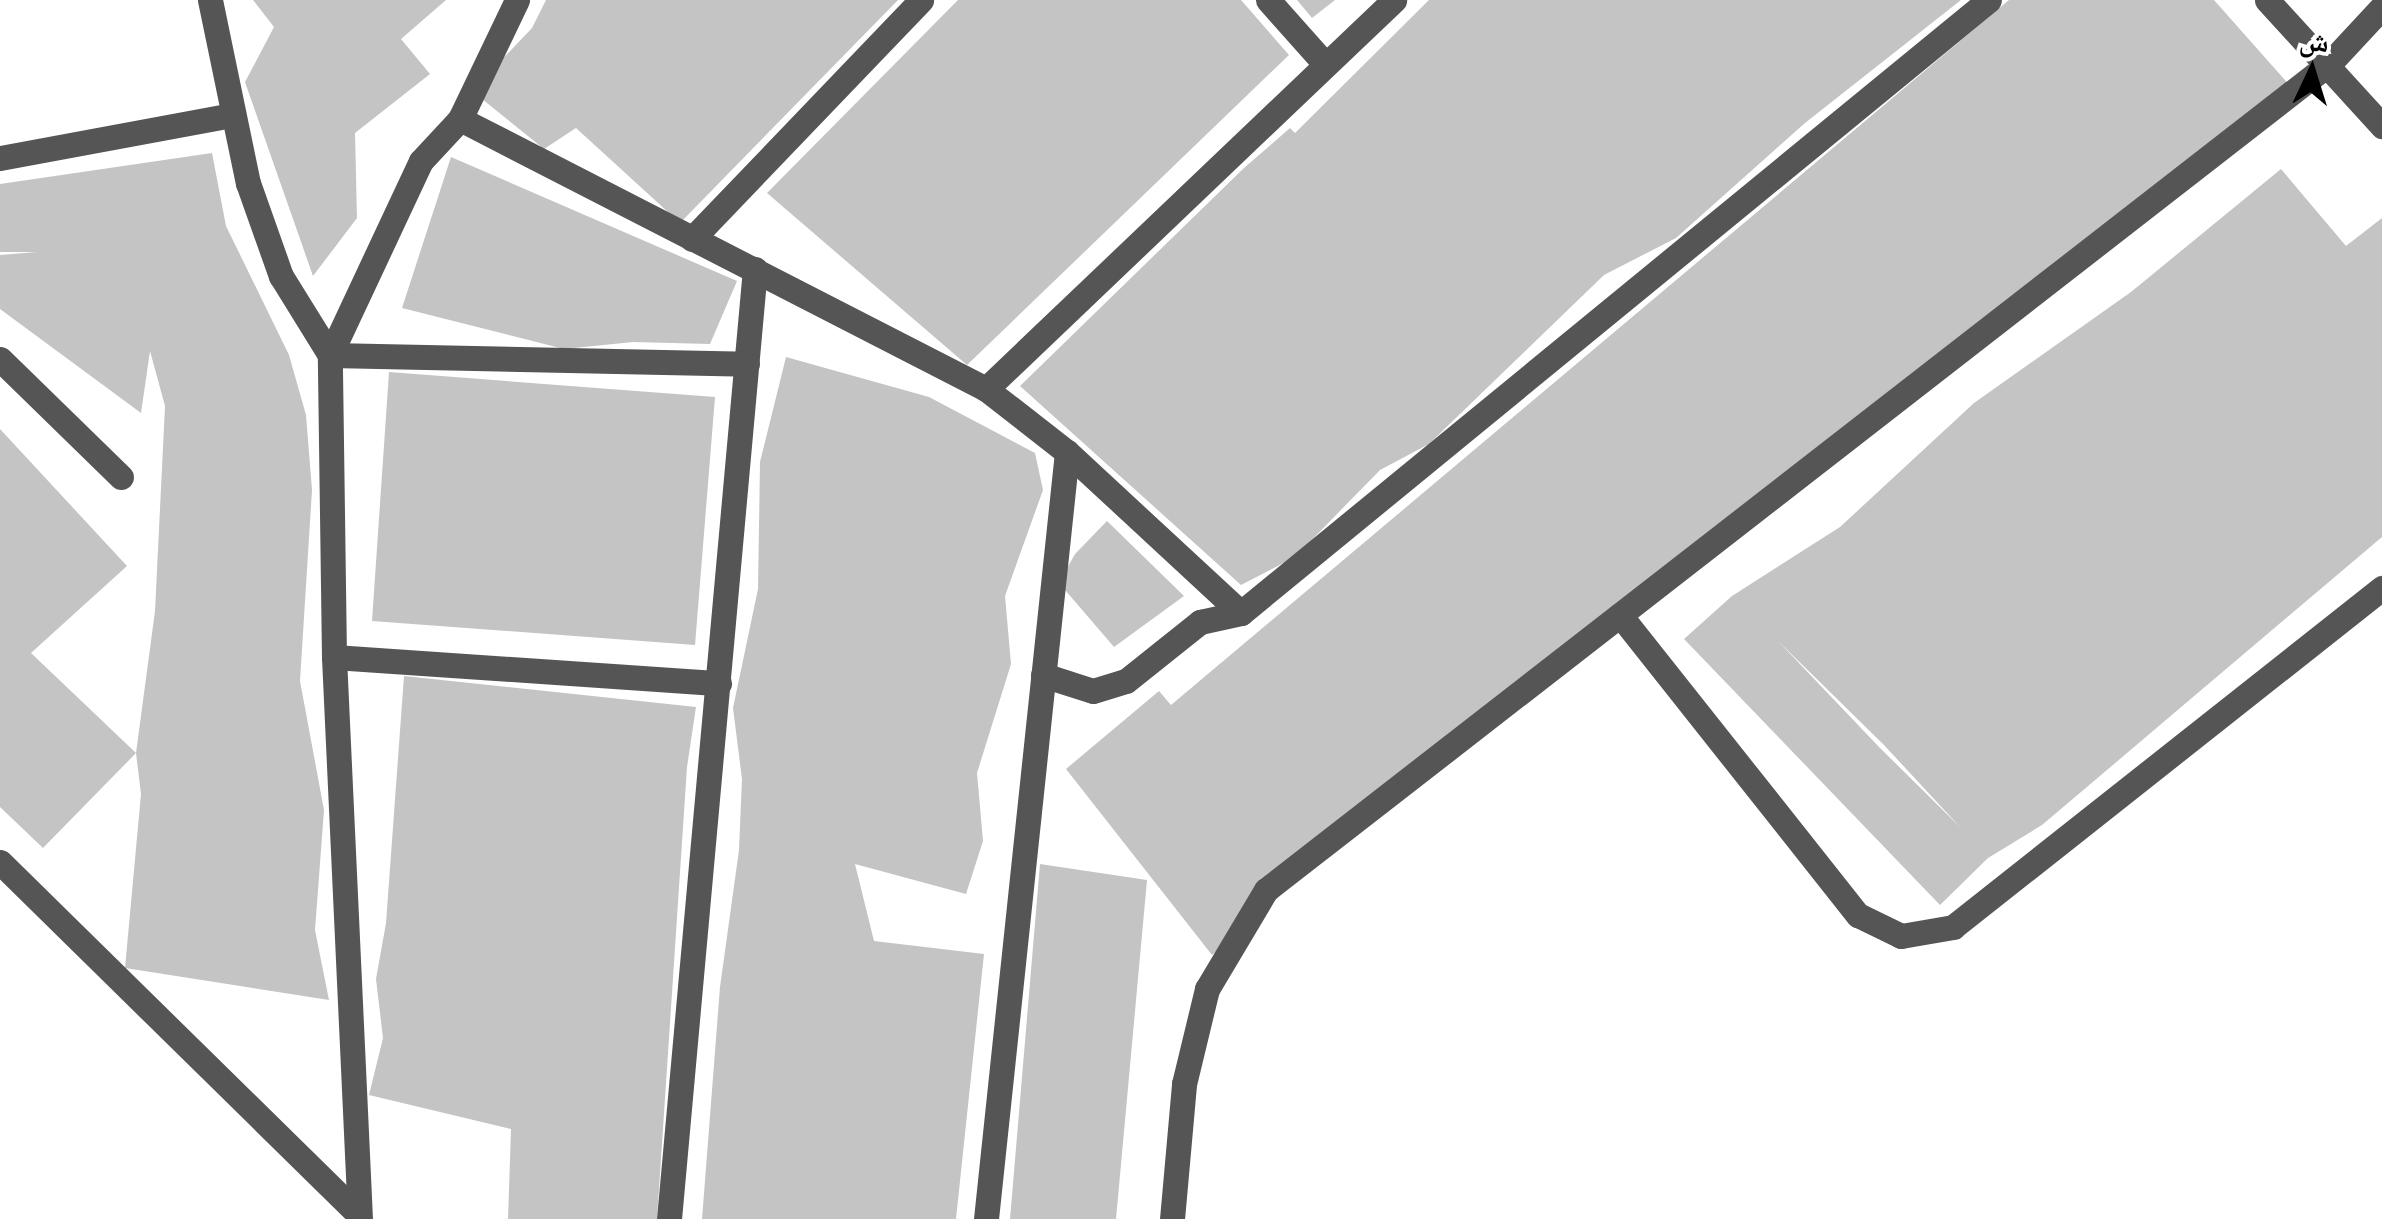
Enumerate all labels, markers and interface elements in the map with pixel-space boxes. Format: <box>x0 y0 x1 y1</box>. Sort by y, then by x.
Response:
north arrow <box>2262 20 2362 120</box>
text: ش <box>2298 22 2330 58</box>

